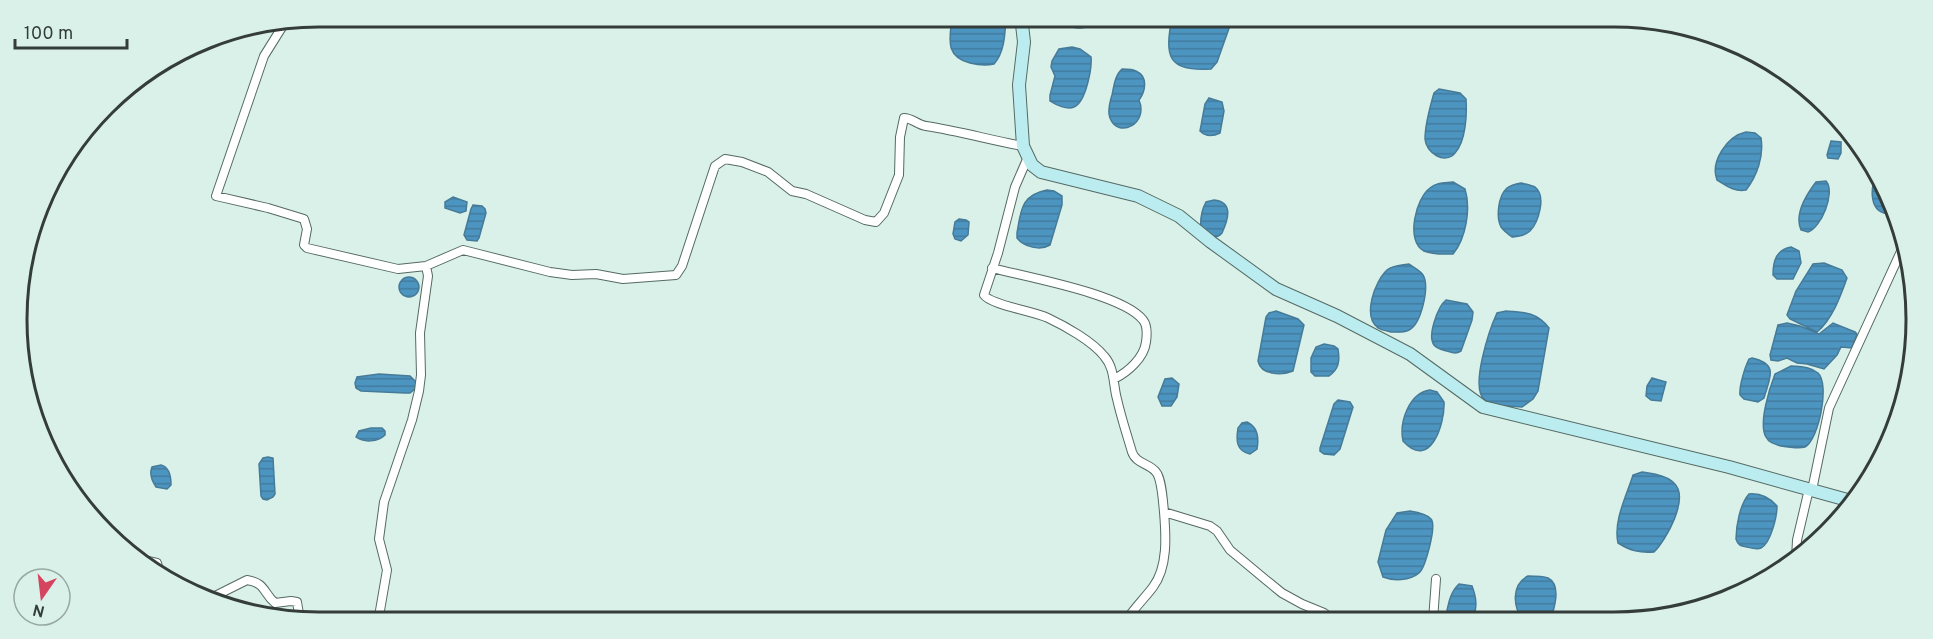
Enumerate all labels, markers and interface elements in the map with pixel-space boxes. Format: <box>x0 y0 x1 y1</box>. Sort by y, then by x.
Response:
scale bar <box>15 12 128 50</box>
text: 100 m <box>24 23 73 46</box>
north arrow <box>12 567 72 627</box>
text: N <box>31 599 47 621</box>

